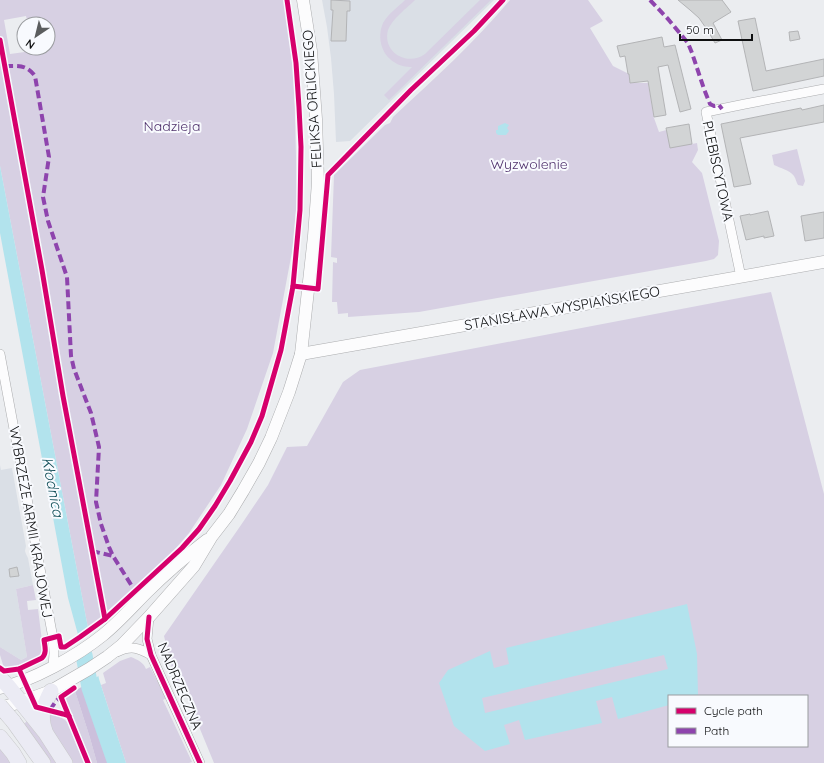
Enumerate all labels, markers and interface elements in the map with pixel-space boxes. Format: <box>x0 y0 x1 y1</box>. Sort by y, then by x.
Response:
north arrow <box>16 16 56 56</box>
scale bar <box>680 16 752 42</box>
text: 50 m <box>686 22 714 37</box>
street label: FELIKSA ORLICKIEGO <box>298 29 326 169</box>
text: N <box>23 36 38 52</box>
park label: Nadzieja <box>143 117 201 135</box>
street label: PLEBISCYTOWA <box>699 119 737 223</box>
park label: Wyzwolenie <box>490 155 568 173</box>
street label: STANISŁAWA WYSPIAŃSKIEGO <box>463 282 662 334</box>
street label: WYBRZEŻE ARMII KRAJOWEJ <box>5 425 57 619</box>
water label: Kłodnica <box>38 456 68 519</box>
street label: NADRZECZNA <box>154 640 206 732</box>
legend <box>668 695 808 747</box>
text: Cycle path <box>704 703 763 718</box>
text: Path <box>704 723 729 738</box>

